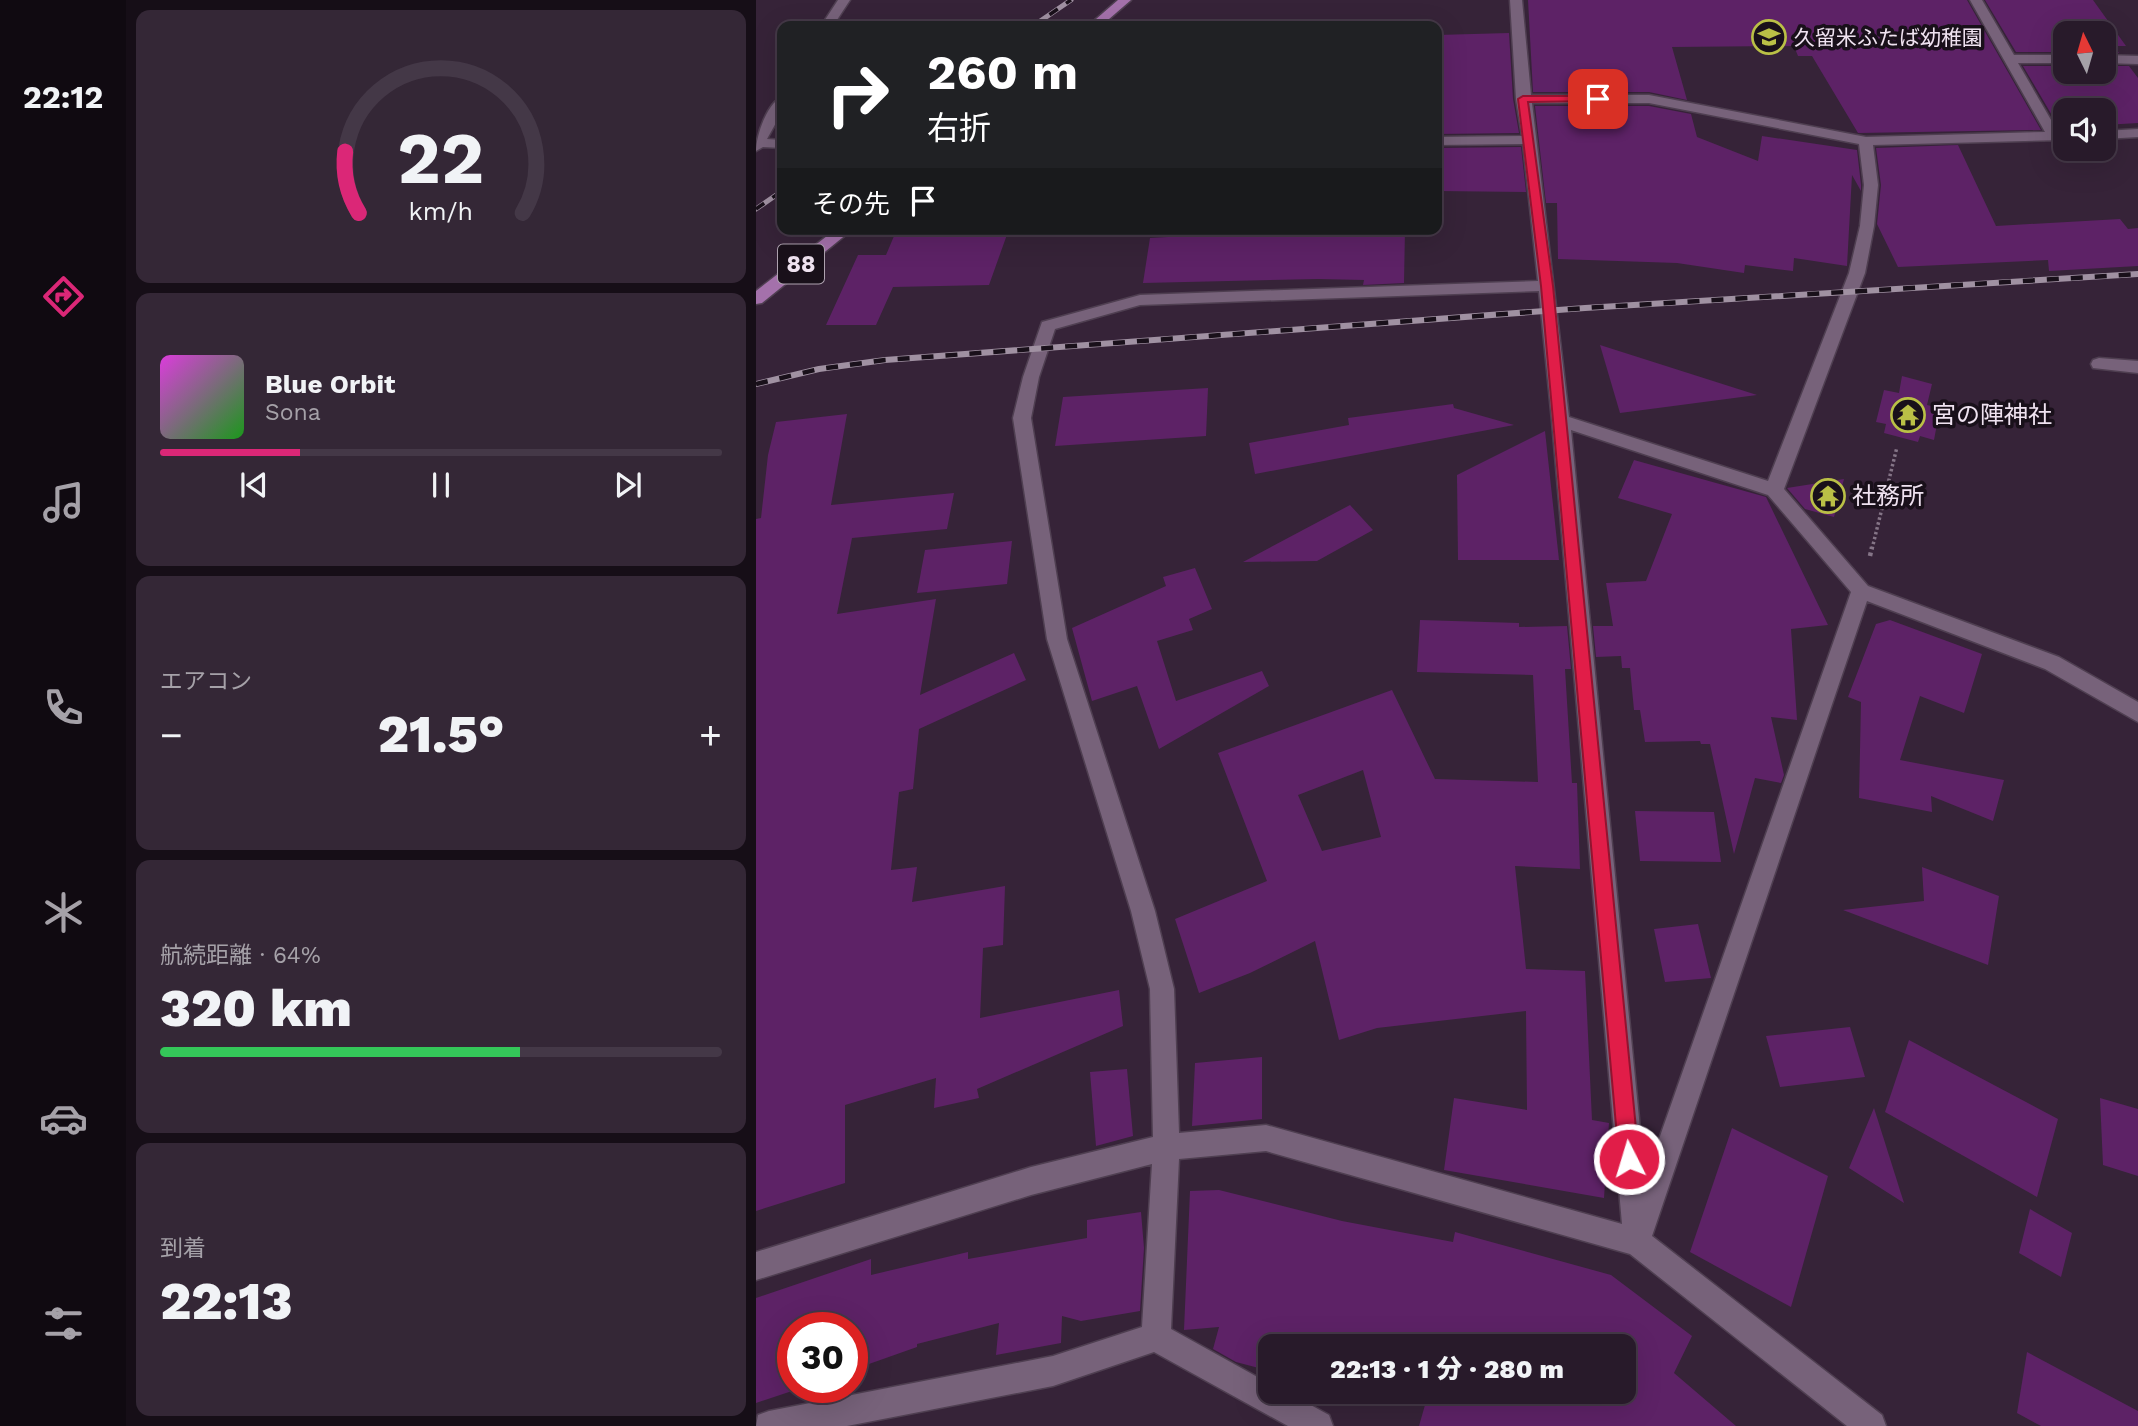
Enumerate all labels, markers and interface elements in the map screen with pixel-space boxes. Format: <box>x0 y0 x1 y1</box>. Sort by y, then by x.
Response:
school or university icon: 久留米ふたば幼稚園 <box>1750 18 1788 56</box>
north arrow <box>2053 21 2116 84</box>
map controls <box>2053 21 2116 161</box>
place label: 久留米ふたば幼稚園 <box>1794 25 1983 50</box>
text: 260 m <box>927 43 1078 101</box>
icon: right <box>812 49 903 140</box>
pin <box>1568 69 1628 129</box>
text: 22:12 <box>23 78 103 116</box>
icon: arrive <box>1579 80 1617 118</box>
button: sound <box>2053 98 2116 161</box>
text: 右折 <box>927 109 991 147</box>
text: 22 <box>398 115 484 201</box>
icon: arrive <box>904 182 942 220</box>
text: その先 <box>812 189 890 219</box>
text: km/h <box>409 196 473 225</box>
road number: 88 <box>778 244 824 284</box>
icon: directions <box>39 272 88 321</box>
text: Blue Orbit <box>265 369 395 399</box>
temple icon: 宮の陣神社 <box>1889 396 1927 434</box>
text: Sona <box>265 399 321 426</box>
place label: 宮の陣神社 <box>1932 401 2052 429</box>
icon: previous <box>235 466 273 504</box>
icon: pause <box>422 466 460 504</box>
icon: next <box>609 466 647 504</box>
temple icon: 社務所 <box>1809 477 1847 515</box>
icon: music <box>39 478 88 527</box>
place label: 社務所 <box>1852 482 1924 510</box>
text: エアコン <box>160 668 252 695</box>
icon: phone <box>39 683 88 732</box>
text: 21.5° <box>378 704 504 765</box>
text: − <box>160 713 183 757</box>
text: + <box>699 713 722 757</box>
icon: climate <box>39 888 88 937</box>
text: 航続距離 · 64% <box>160 942 321 969</box>
text: 320 km <box>160 978 352 1039</box>
icon: car <box>39 1094 88 1143</box>
position arrow <box>1592 1122 1666 1196</box>
text: 到着 <box>160 1235 206 1262</box>
text: 22:13 <box>160 1271 293 1332</box>
icon: filters <box>39 1299 88 1348</box>
speed limit sign: 30 <box>777 1312 868 1403</box>
text: 22:13 · 1 分 · 280 m <box>1330 1354 1564 1384</box>

